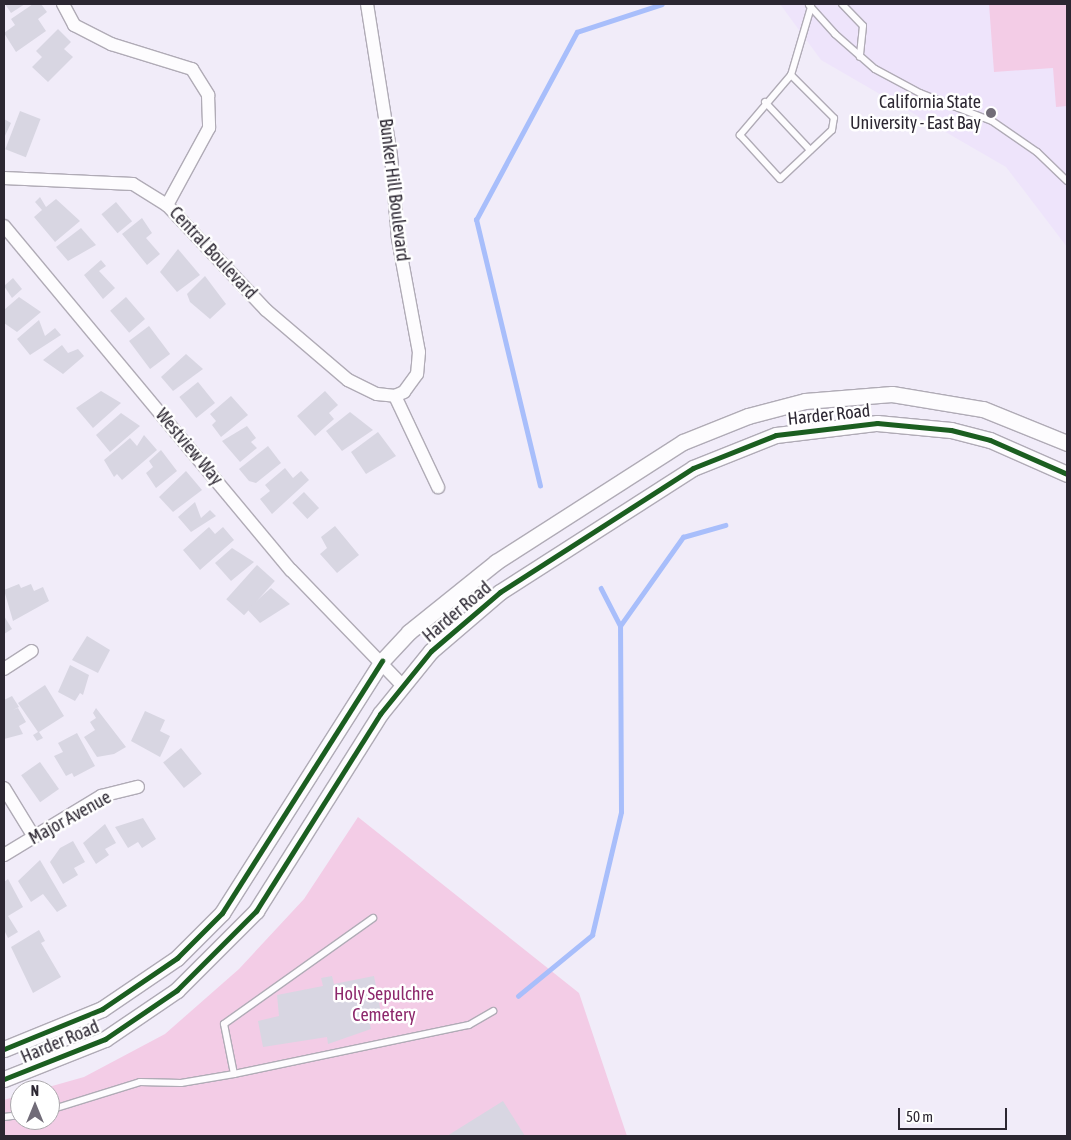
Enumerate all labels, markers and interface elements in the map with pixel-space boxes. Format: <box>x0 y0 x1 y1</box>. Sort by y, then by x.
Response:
place label: California State University - East Bay <box>850 92 981 134</box>
marker: California State University - East Bay <box>985 107 997 119</box>
street label: Bunker Hill Boulevard <box>375 117 413 263</box>
street label: Central Boulevard <box>165 202 261 304</box>
street label: Harder Road <box>787 400 871 430</box>
street label: Westview Way <box>151 404 227 490</box>
street label: Harder Road <box>418 577 496 647</box>
street label: Major Avenue <box>25 787 115 849</box>
park label: Holy Sepulchre Cemetery <box>334 984 434 1026</box>
street label: Harder Road <box>18 1016 102 1068</box>
north arrow <box>10 1080 60 1130</box>
text: N <box>31 1083 39 1099</box>
scale bar <box>901 1098 1010 1130</box>
text: 50 m <box>906 1108 933 1125</box>

